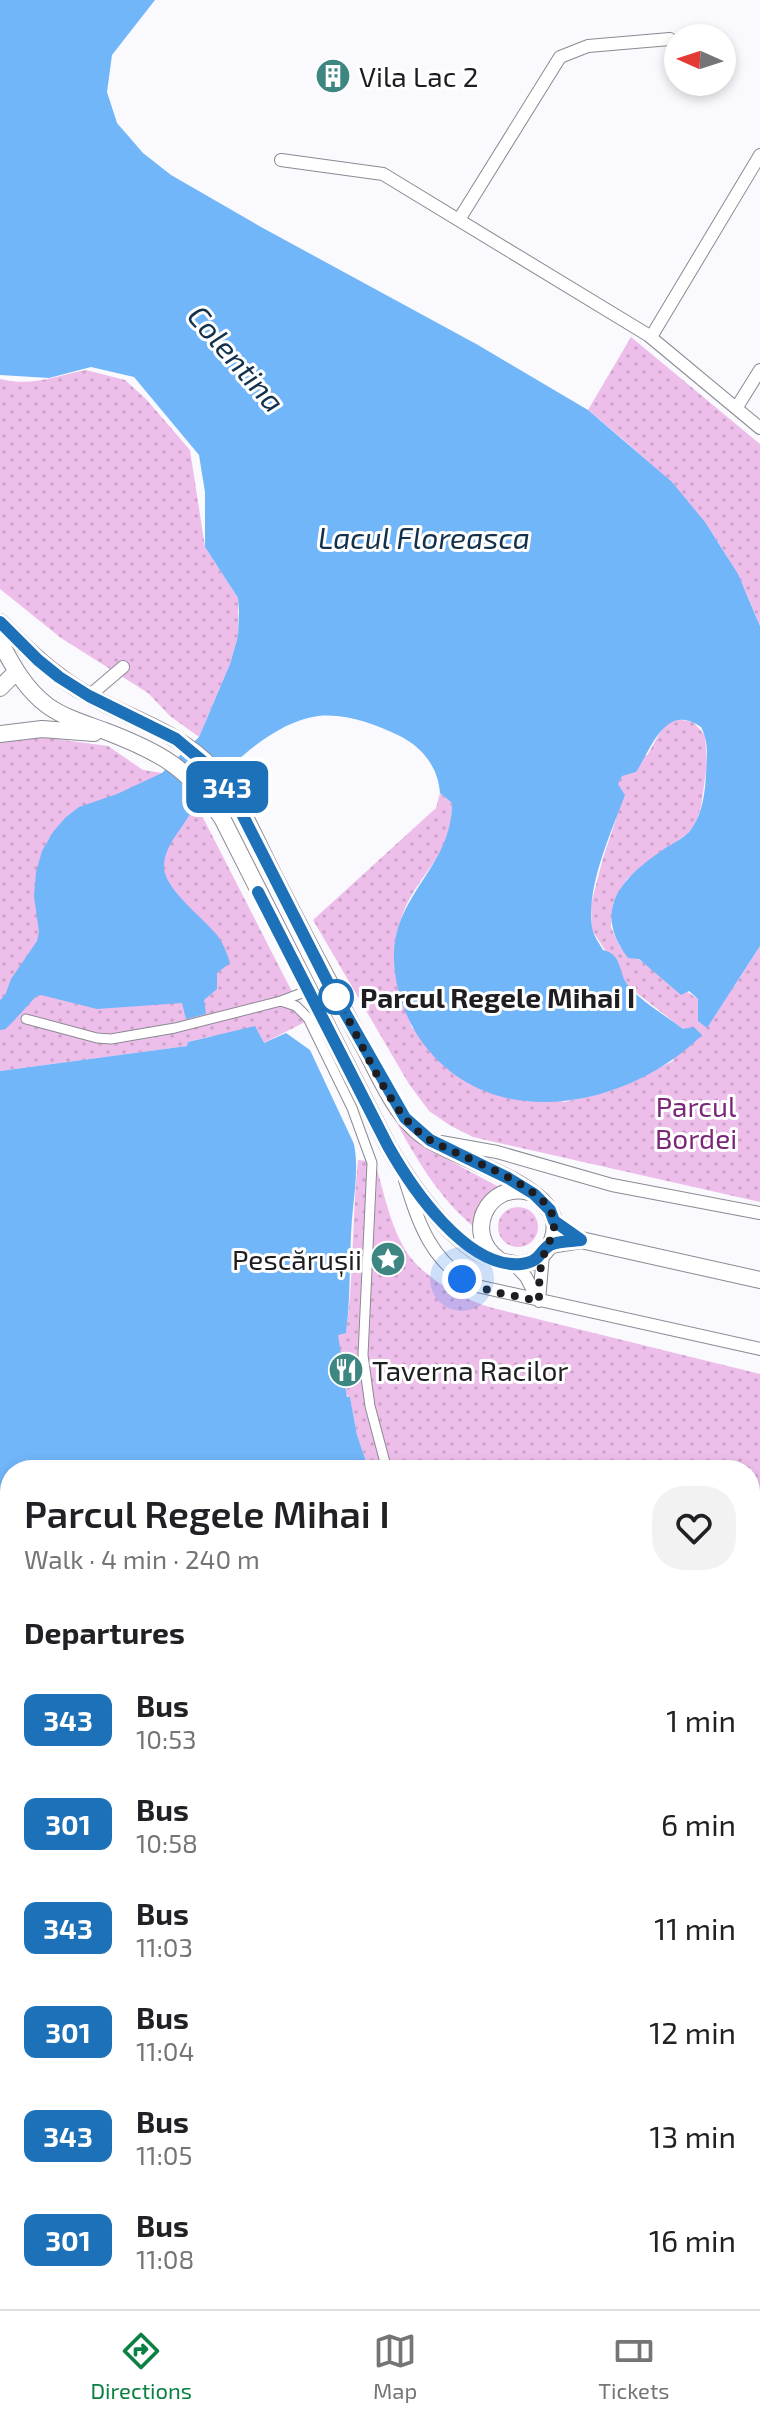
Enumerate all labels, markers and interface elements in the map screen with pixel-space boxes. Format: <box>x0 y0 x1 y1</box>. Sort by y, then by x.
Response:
north arrow <box>664 24 736 96</box>
map controls <box>664 24 736 96</box>
building icon: Vila Lac 2 <box>314 57 352 95</box>
place label: Vila Lac 2 <box>359 59 478 93</box>
water label: Colentina <box>181 297 293 419</box>
water label: Lacul Floreasca <box>318 519 530 555</box>
line badge: 343 <box>181 761 273 813</box>
text: 343 <box>202 770 252 804</box>
marker: Parcul Regele Mihai I <box>319 980 353 1014</box>
place label: Parcul Regele Mihai I <box>360 980 635 1014</box>
park label: Parcul Bordei <box>655 1089 737 1155</box>
place icon: Pescărușii <box>369 1240 407 1278</box>
place label: Pescărușii <box>232 1242 362 1278</box>
your location <box>442 1259 482 1299</box>
restaurant icon: Taverna Racilor <box>327 1351 365 1389</box>
place label: Taverna Racilor <box>372 1353 569 1387</box>
button: heart <box>652 1486 736 1570</box>
text: Parcul Regele Mihai I <box>24 1490 390 1536</box>
text: Walk · 4 min · 240 m <box>24 1543 260 1574</box>
text: Departures <box>24 1614 185 1650</box>
text: Bus <box>136 1687 189 1723</box>
text: 1 min <box>666 1702 736 1738</box>
text: 343 <box>43 1703 93 1737</box>
text: 10:53 <box>136 1723 197 1754</box>
text: Bus <box>136 1791 189 1827</box>
text: 6 min <box>661 1806 736 1842</box>
text: 301 <box>45 1807 91 1841</box>
text: 10:58 <box>136 1827 198 1858</box>
text: Bus <box>136 1895 189 1931</box>
text: 11 min <box>654 1910 736 1946</box>
text: 343 <box>43 1911 93 1945</box>
text: 11:03 <box>136 1931 193 1962</box>
text: Bus <box>136 1999 189 2035</box>
text: 12 min <box>649 2014 736 2050</box>
text: 301 <box>45 2015 91 2049</box>
text: 11:04 <box>136 2035 195 2066</box>
text: Bus <box>136 2103 189 2139</box>
text: 13 min <box>650 2118 736 2154</box>
text: 343 <box>43 2119 93 2153</box>
text: 11:05 <box>136 2139 192 2170</box>
text: Bus <box>136 2207 189 2243</box>
text: 16 min <box>649 2222 736 2258</box>
text: 301 <box>45 2223 91 2257</box>
text: 11:08 <box>136 2243 194 2274</box>
tab: Directions <box>91 2329 192 2403</box>
tab: Map <box>373 2329 417 2403</box>
tab: Tickets <box>598 2329 669 2403</box>

